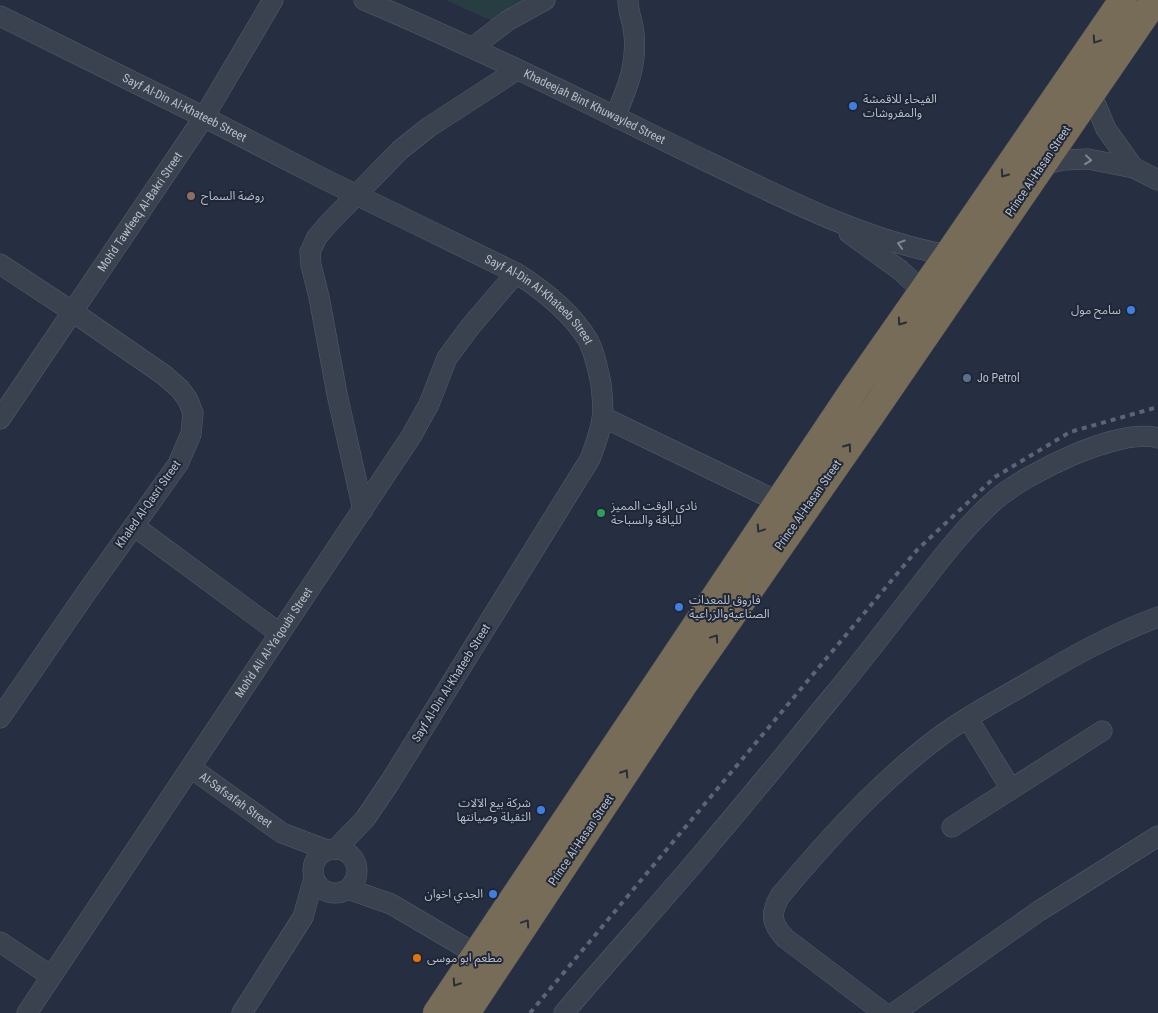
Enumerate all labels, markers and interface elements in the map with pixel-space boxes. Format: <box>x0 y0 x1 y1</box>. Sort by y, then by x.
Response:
one-way arrow <box>1093 34 1102 44</box>
street label: Khadeejah Bint Khuwayled Street <box>521 66 668 147</box>
street label: Sayf Al-Din Al-Khateeb Street <box>120 71 249 145</box>
place label: الفيحاء للاقمشة والمفروشات <box>863 92 937 120</box>
marker: الفيحاء للاقمشة والمفروشات <box>847 100 859 112</box>
street label: Prince Al-Hasan Street <box>1002 123 1074 219</box>
street label: Moh'd Tawfeeq Al-Bakri Street <box>95 149 185 274</box>
one-way arrow <box>1085 154 1093 165</box>
one-way arrow <box>1001 169 1010 178</box>
place label: روضة السماح <box>201 189 264 205</box>
marker: روضة السماح <box>185 190 197 202</box>
one-way arrow <box>897 240 905 250</box>
street label: Sayf Al-Din Al-Khateeb Street <box>482 252 596 347</box>
place label: سامح مول <box>1071 303 1121 319</box>
marker: سامح مول <box>1125 304 1137 316</box>
one-way arrow <box>898 316 907 326</box>
place label: Jo Petrol <box>977 371 1020 385</box>
marker: Jo Petrol <box>961 372 973 384</box>
one-way arrow <box>842 443 851 453</box>
street label: Khaled Al-Qasri Street <box>113 457 184 550</box>
street label: Prince Al-Hasan Street <box>772 457 845 553</box>
place label: نادي الوقت المميز للياقة والسباحة <box>610 499 697 527</box>
marker: نادي الوقت المميز للياقة والسباحة <box>595 507 607 519</box>
one-way arrow <box>757 523 767 532</box>
street label: Moh'd Ali Al-Ya'qoubi Street <box>232 585 316 700</box>
place label: فاروق للمعدات الصناعيةوالزراعية <box>689 593 770 621</box>
marker: فاروق للمعدات الصناعيةوالزراعية <box>673 601 685 613</box>
street label: Sayf Al-Din Al-Khateeb Street <box>409 621 493 745</box>
one-way arrow <box>709 634 718 644</box>
street label: Al-Safsafah Street <box>197 769 275 831</box>
one-way arrow <box>619 769 628 779</box>
street label: Prince Al-Hasan Street <box>545 792 617 888</box>
place label: شركة بيع الآلات الثقيلة وصيانتها <box>456 796 531 824</box>
marker: شركة بيع الآلات الثقيلة وصيانتها <box>535 804 547 816</box>
place label: الجدي اخوان <box>424 887 483 904</box>
marker: الجدي اخوان <box>487 888 499 900</box>
one-way arrow <box>519 919 529 928</box>
place label: مطعم ابو موسى <box>427 951 502 967</box>
marker: مطعم ابو موسى <box>411 952 423 964</box>
one-way arrow <box>453 978 463 987</box>

